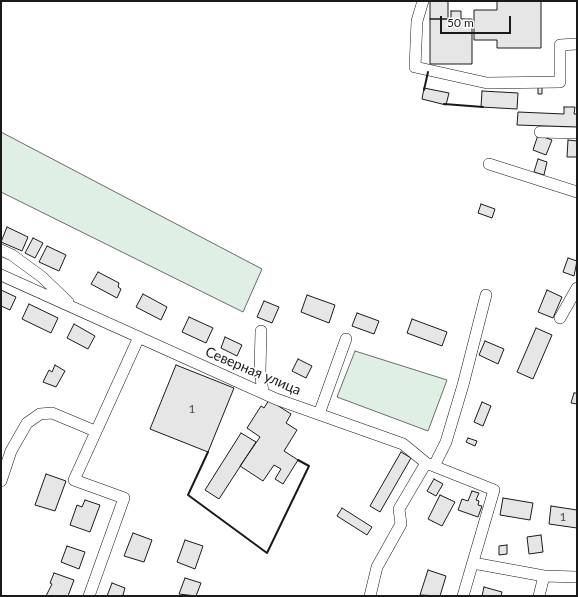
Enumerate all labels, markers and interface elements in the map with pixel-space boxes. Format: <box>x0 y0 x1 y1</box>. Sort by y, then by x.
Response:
scale bar <box>442 8 513 34</box>
text: 50 m <box>447 15 474 30</box>
street label: Северная улица <box>203 343 303 399</box>
house number: 1 <box>189 402 195 416</box>
house number: 1 <box>560 510 566 524</box>

